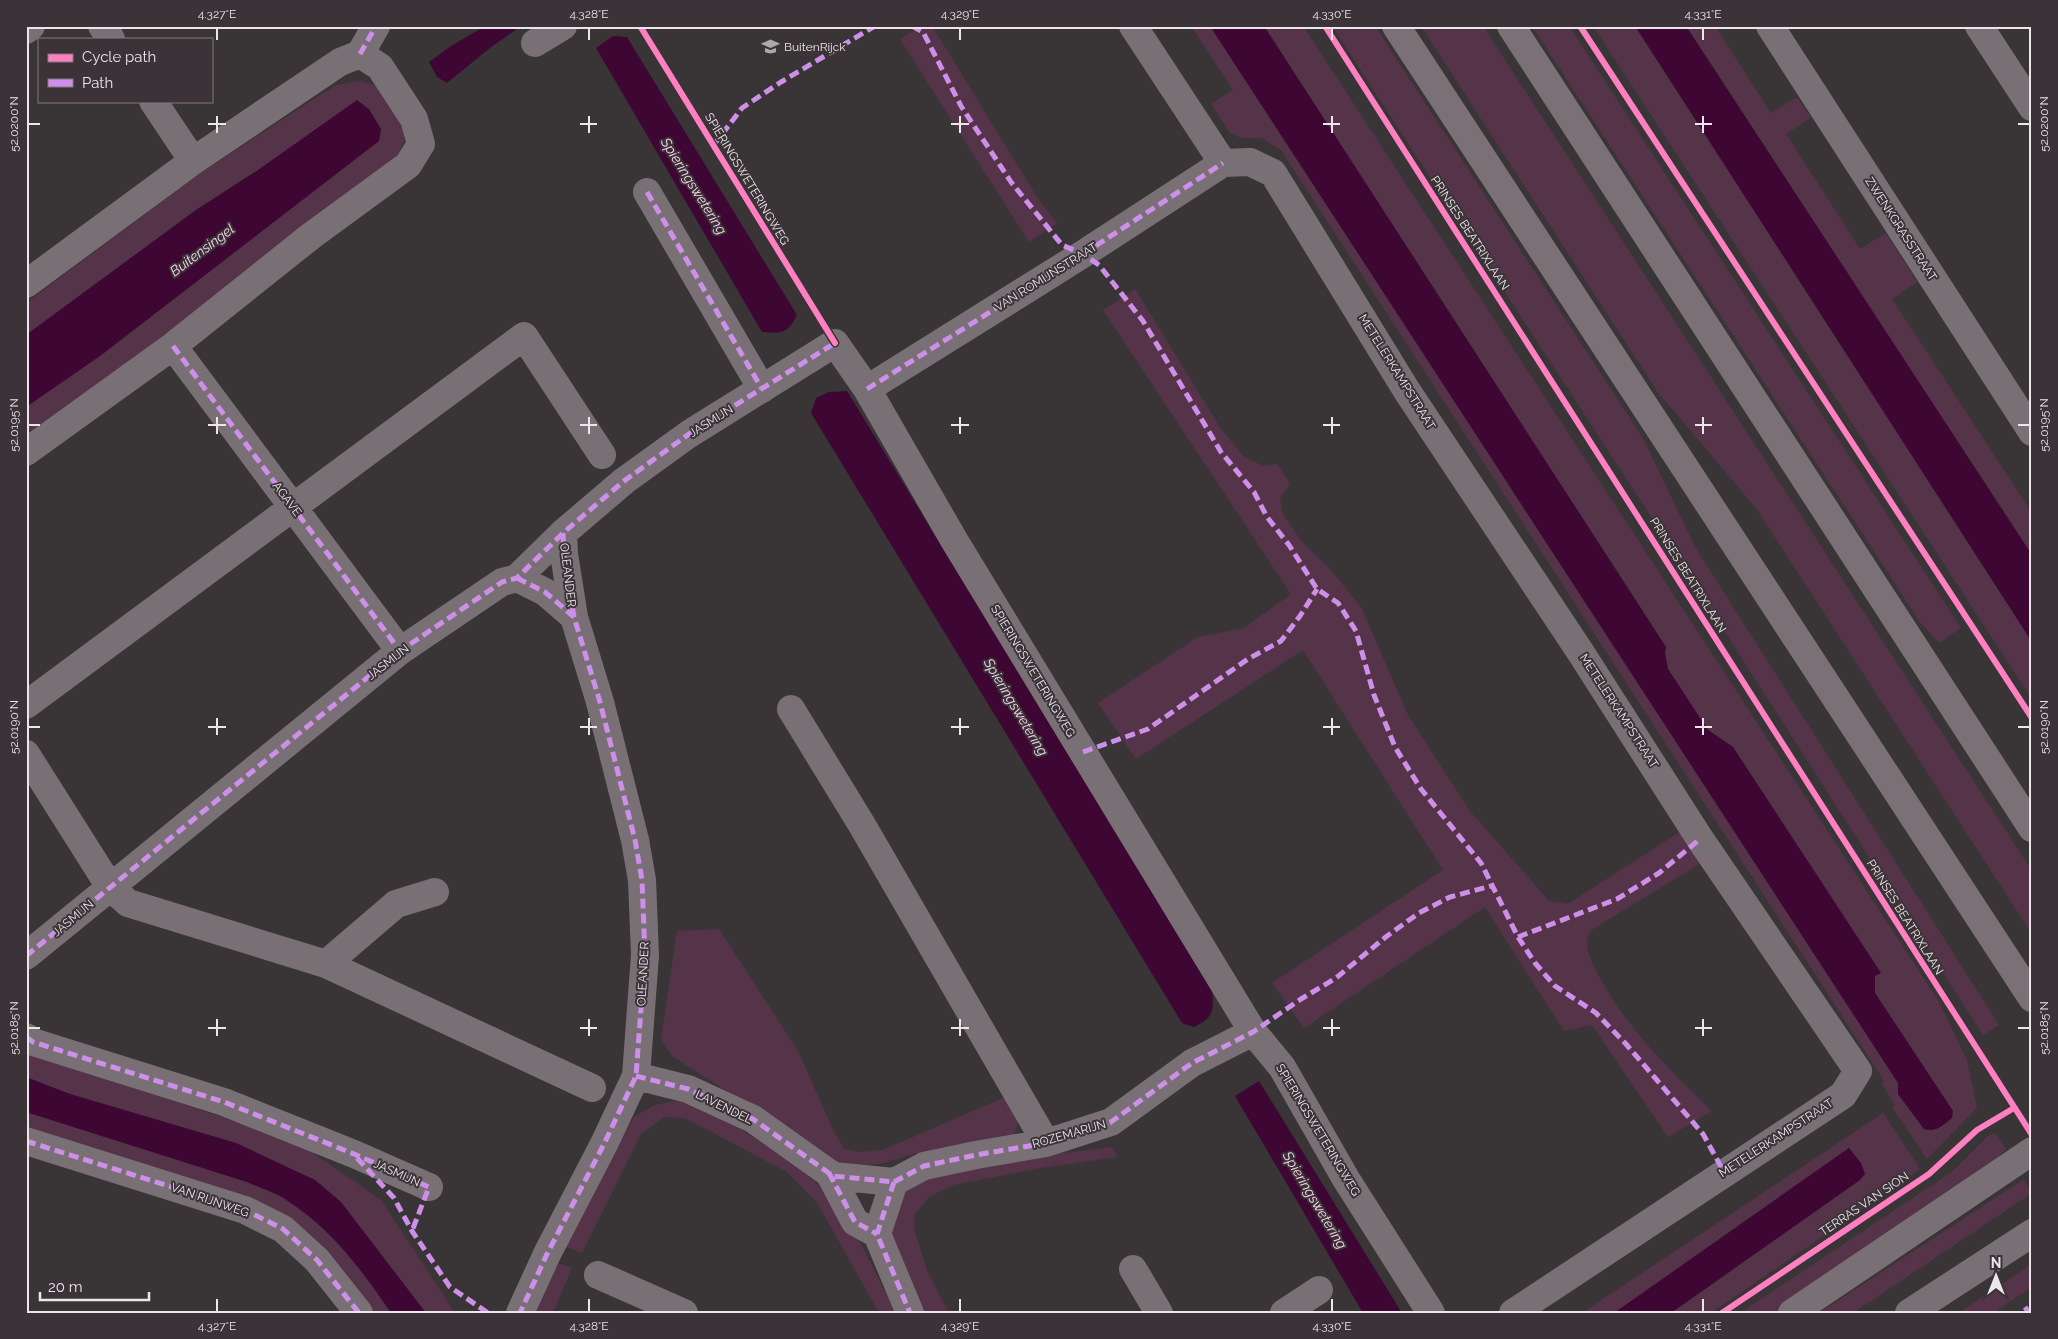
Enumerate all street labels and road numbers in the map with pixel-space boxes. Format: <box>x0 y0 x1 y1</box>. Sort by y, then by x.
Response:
street label: SPIERINGSWETERINGWEG <box>702 110 792 248</box>
street label: PRINSES BEATRIXLAAN <box>1428 173 1512 293</box>
street label: ZWENKGRASSTRAAT <box>1862 175 1940 284</box>
street label: VAN ROMIJNSTRAAT <box>992 239 1100 314</box>
street label: METELERKAMPSTRAAT <box>1356 312 1439 433</box>
street label: JASMIJN <box>686 402 736 440</box>
street label: AGAVE <box>270 479 304 519</box>
street label: PRINSES BEATRIXLAAN <box>1647 515 1729 635</box>
street label: OLEANDER <box>557 542 579 608</box>
street label: SPIERINGSWETERINGWEG <box>988 602 1078 740</box>
street label: JASMIJN <box>364 641 412 683</box>
street label: METELERKAMPSTRAAT <box>1577 651 1662 771</box>
street label: PRINSES BEATRIXLAAN <box>1864 857 1946 977</box>
street label: JASMIJN <box>50 897 96 939</box>
street label: OLEANDER <box>634 941 652 1007</box>
street label: SPIERINGSWETERINGWEG <box>1273 1061 1363 1199</box>
street label: LAVENDEL <box>693 1087 755 1127</box>
street label: METELERKAMPSTRAAT <box>1716 1095 1836 1180</box>
street label: ROZEMARIJN <box>1031 1117 1107 1151</box>
street label: JASMIJN <box>372 1157 422 1189</box>
street label: TERRAS VAN SION <box>1817 1169 1911 1239</box>
street label: VAN RIJNWEG <box>169 1180 251 1220</box>

